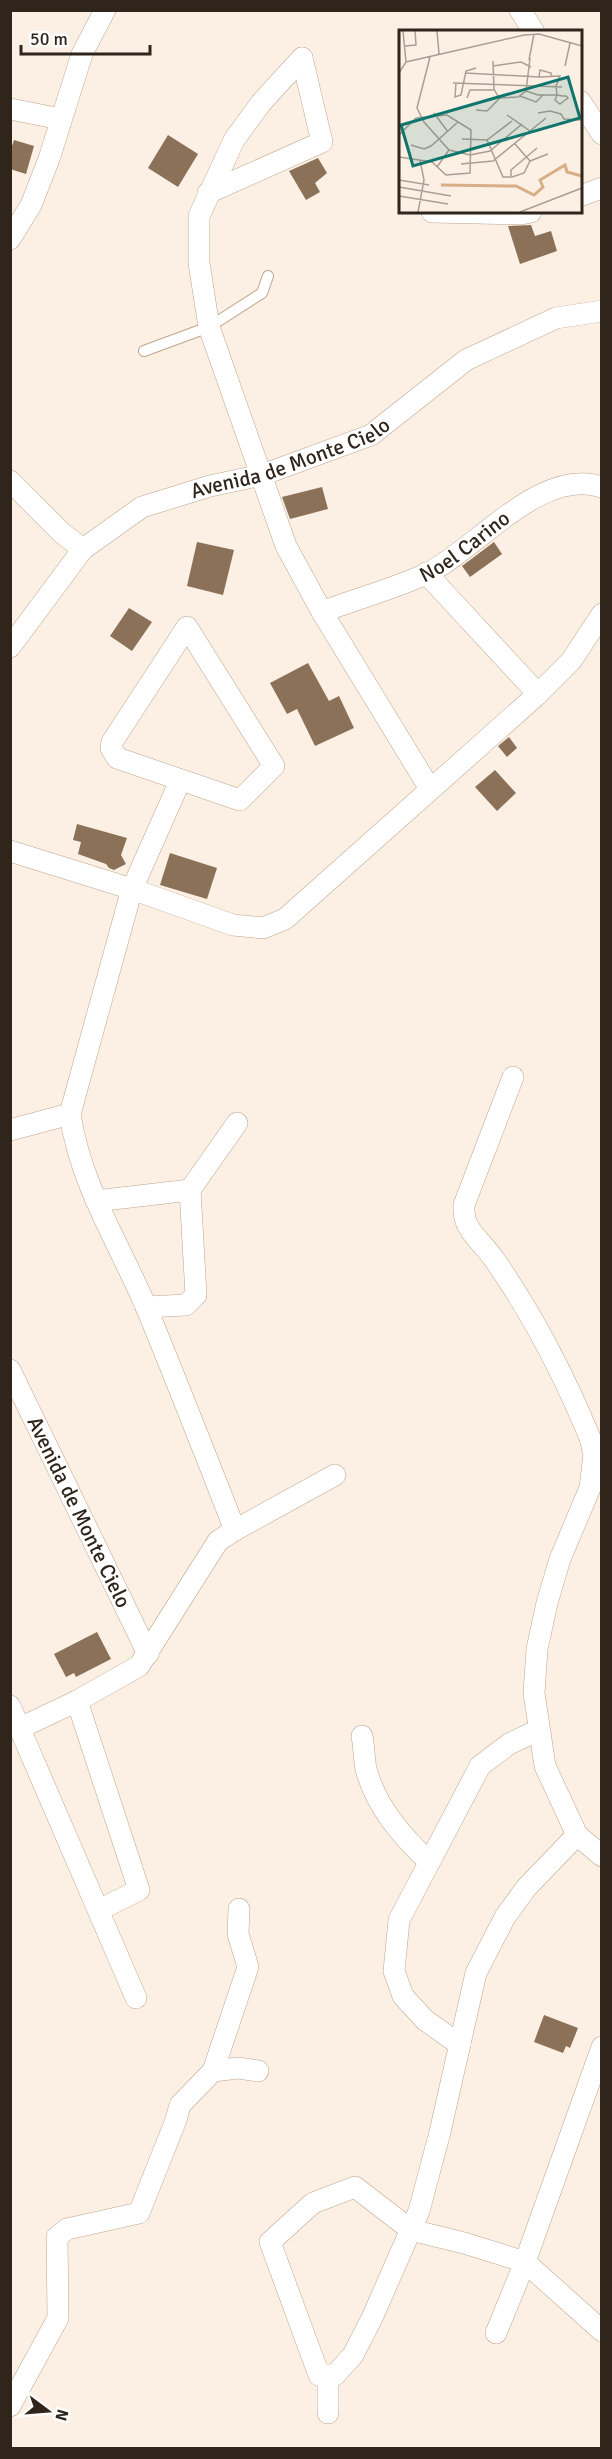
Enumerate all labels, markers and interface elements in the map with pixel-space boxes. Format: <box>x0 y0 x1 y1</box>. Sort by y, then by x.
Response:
scale bar <box>21 18 150 56</box>
text: 50 m <box>30 28 68 50</box>
inset map <box>399 30 582 213</box>
street label: Avenida de Monte Cielo <box>187 412 395 504</box>
street label: Noel Carino <box>415 505 515 588</box>
street label: Avenida de Monte Cielo <box>22 1412 137 1612</box>
north arrow <box>18 2381 78 2441</box>
text: N <box>50 2407 73 2423</box>

